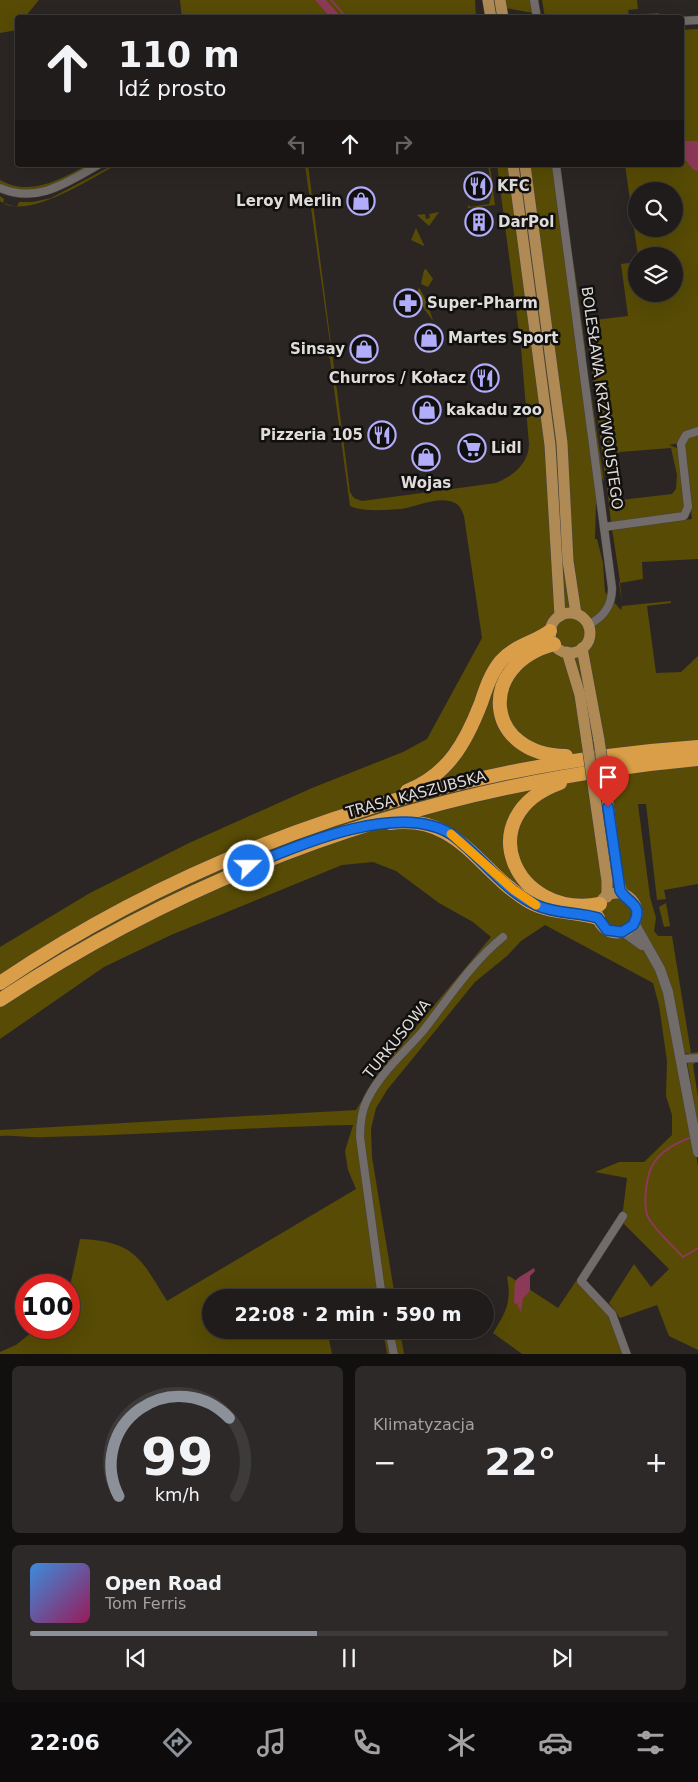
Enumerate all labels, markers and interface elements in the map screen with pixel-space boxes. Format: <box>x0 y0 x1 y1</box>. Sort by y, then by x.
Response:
icon: ahead <box>35 35 100 100</box>
text: 110 m <box>118 35 240 75</box>
text: Idź prosto <box>118 76 227 101</box>
icon: left <box>283 130 311 158</box>
icon: ahead <box>336 130 364 158</box>
icon: right <box>389 130 417 158</box>
restaurant icon: KFC <box>463 171 493 201</box>
place label: KFC <box>497 177 530 195</box>
map controls <box>628 182 683 302</box>
button: search <box>628 182 683 237</box>
shop icon: Leroy Merlin <box>346 186 376 216</box>
place label: Leroy Merlin <box>236 192 342 210</box>
building icon: DarPol <box>464 207 494 237</box>
place label: DarPol <box>498 213 554 231</box>
button: layers <box>628 247 683 302</box>
street label: BOLESŁAWA KRZYWOUSTEGO <box>577 285 627 511</box>
pharmacy icon: Super-Pharm <box>393 288 423 318</box>
place label: Super-Pharm <box>427 294 538 312</box>
shop icon: Martes Sport <box>414 323 444 353</box>
place label: Martes Sport <box>448 329 558 347</box>
shop icon: Sinsay <box>349 334 379 364</box>
place label: Sinsay <box>290 340 345 358</box>
restaurant icon: Churros / Kołacz <box>470 363 500 393</box>
place label: Churros / Kołacz <box>329 369 466 387</box>
shop icon: kakadu zoo <box>412 395 442 425</box>
place label: kakadu zoo <box>446 401 542 419</box>
restaurant icon: Pizzeria 105 <box>367 420 397 450</box>
place label: Pizzeria 105 <box>260 426 363 444</box>
supermarket icon: Lidl <box>457 433 487 463</box>
place label: Lidl <box>491 439 522 457</box>
shop icon: Wojas <box>411 442 441 472</box>
place label: Wojas <box>401 474 451 492</box>
pin <box>587 756 629 807</box>
icon: arrive <box>594 763 622 791</box>
street label: TRASA KASZUBSKA <box>343 766 489 822</box>
position arrow <box>222 839 274 891</box>
street label: TURKUSOWA <box>359 995 435 1083</box>
speed limit sign: 100 <box>15 1274 80 1339</box>
text: 22:08 · 2 min · 590 m <box>234 1303 462 1325</box>
text: Klimatyzacja <box>373 1415 475 1434</box>
text: 99 <box>141 1427 214 1487</box>
text: 22° <box>485 1440 556 1484</box>
text: − <box>373 1446 396 1479</box>
text: + <box>645 1446 668 1479</box>
text: km/h <box>155 1484 200 1505</box>
text: Open Road <box>105 1572 222 1594</box>
text: Tom Ferris <box>105 1594 186 1613</box>
icon: previous <box>122 1644 150 1672</box>
icon: pause <box>335 1644 363 1672</box>
icon: next <box>548 1644 576 1672</box>
icon: directions <box>160 1725 195 1760</box>
icon: music <box>254 1725 289 1760</box>
icon: phone <box>349 1725 384 1760</box>
icon: climate <box>444 1725 479 1760</box>
icon: car <box>538 1725 573 1760</box>
icon: filters <box>633 1725 668 1760</box>
text: 22:06 <box>30 1730 100 1755</box>

